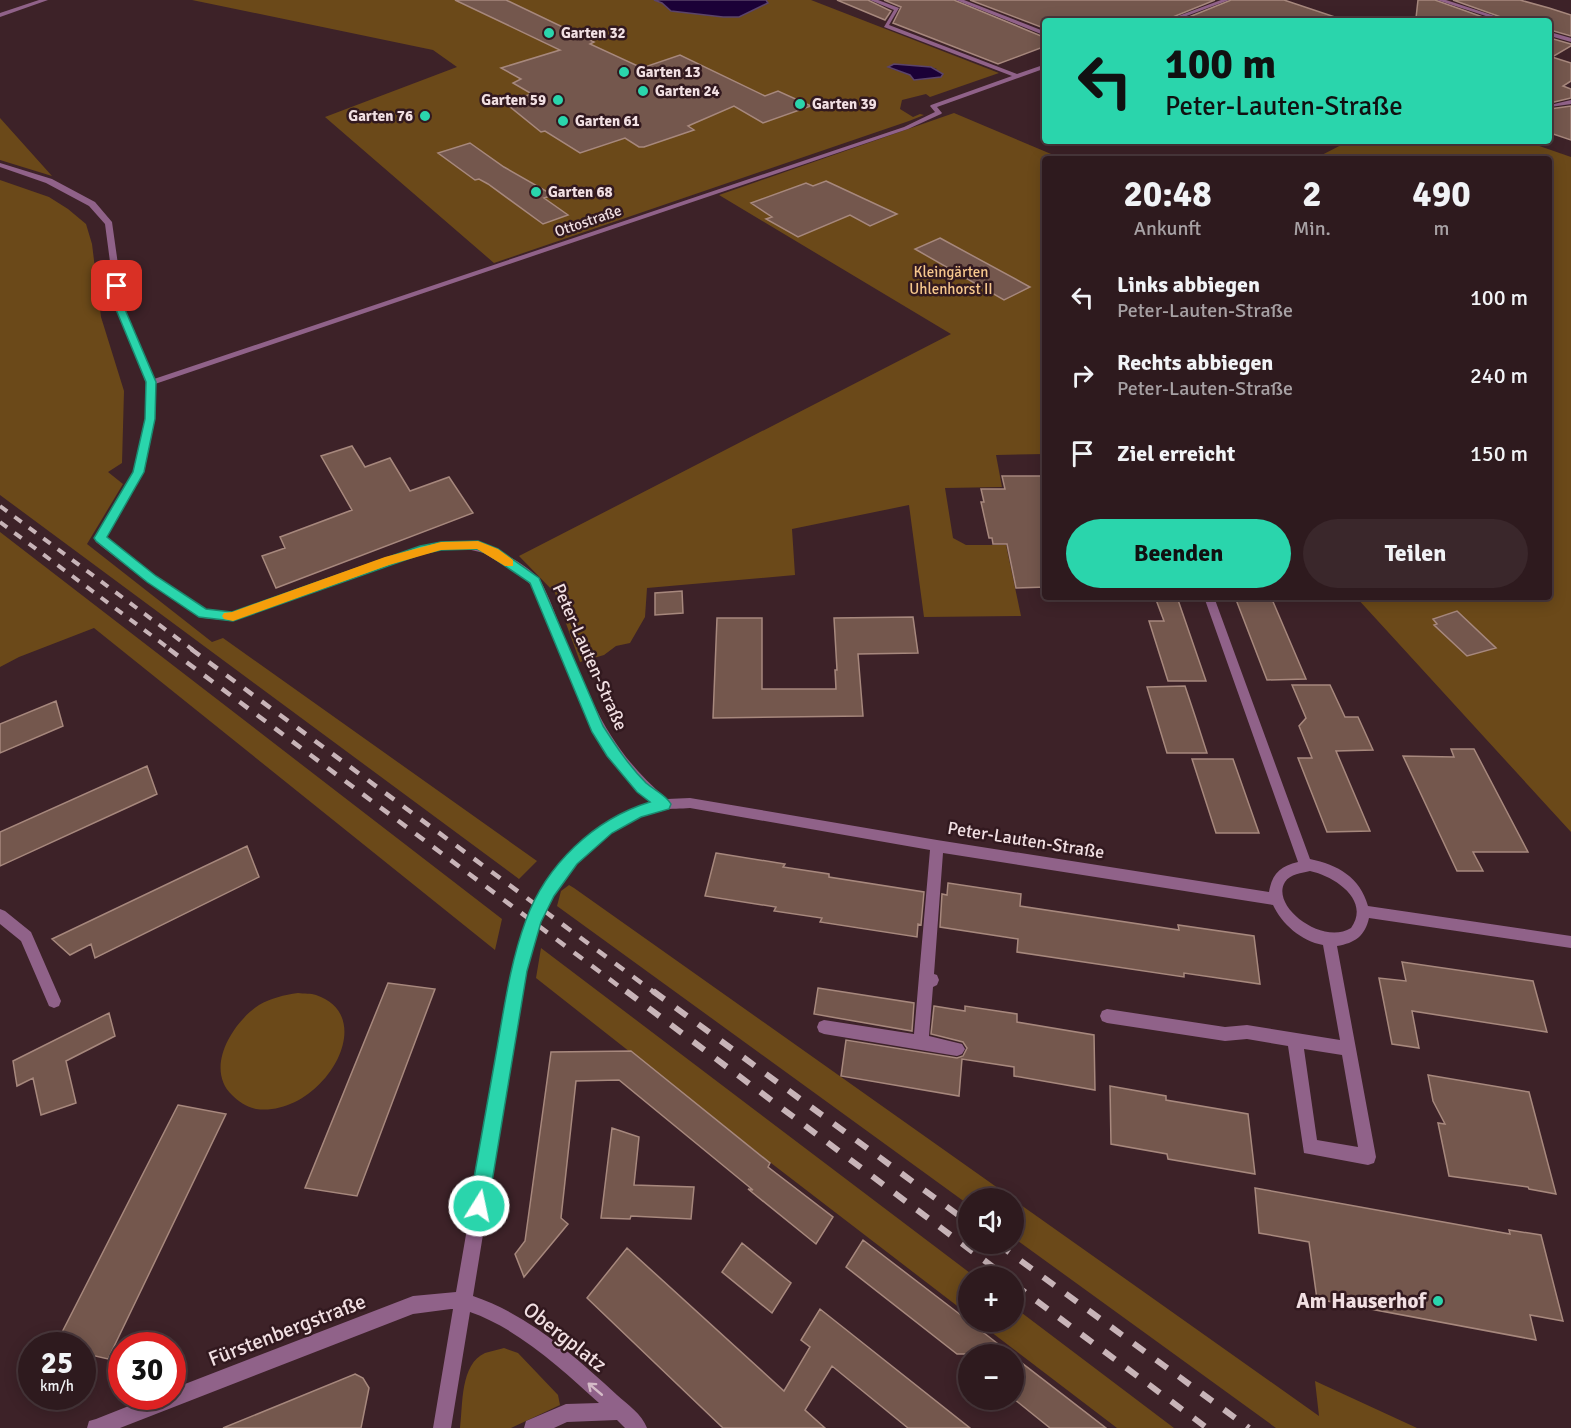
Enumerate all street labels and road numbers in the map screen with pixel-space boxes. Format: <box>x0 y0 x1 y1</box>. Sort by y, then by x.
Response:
street label: Ottostraße <box>552 201 624 241</box>
street label: Peter-Lauten-Straße <box>548 580 632 734</box>
street label: Peter-Lauten-Straße <box>946 817 1106 863</box>
street label: Fürstenbergstraße <box>205 1288 369 1372</box>
street label: Obergplatz <box>518 1296 612 1378</box>

